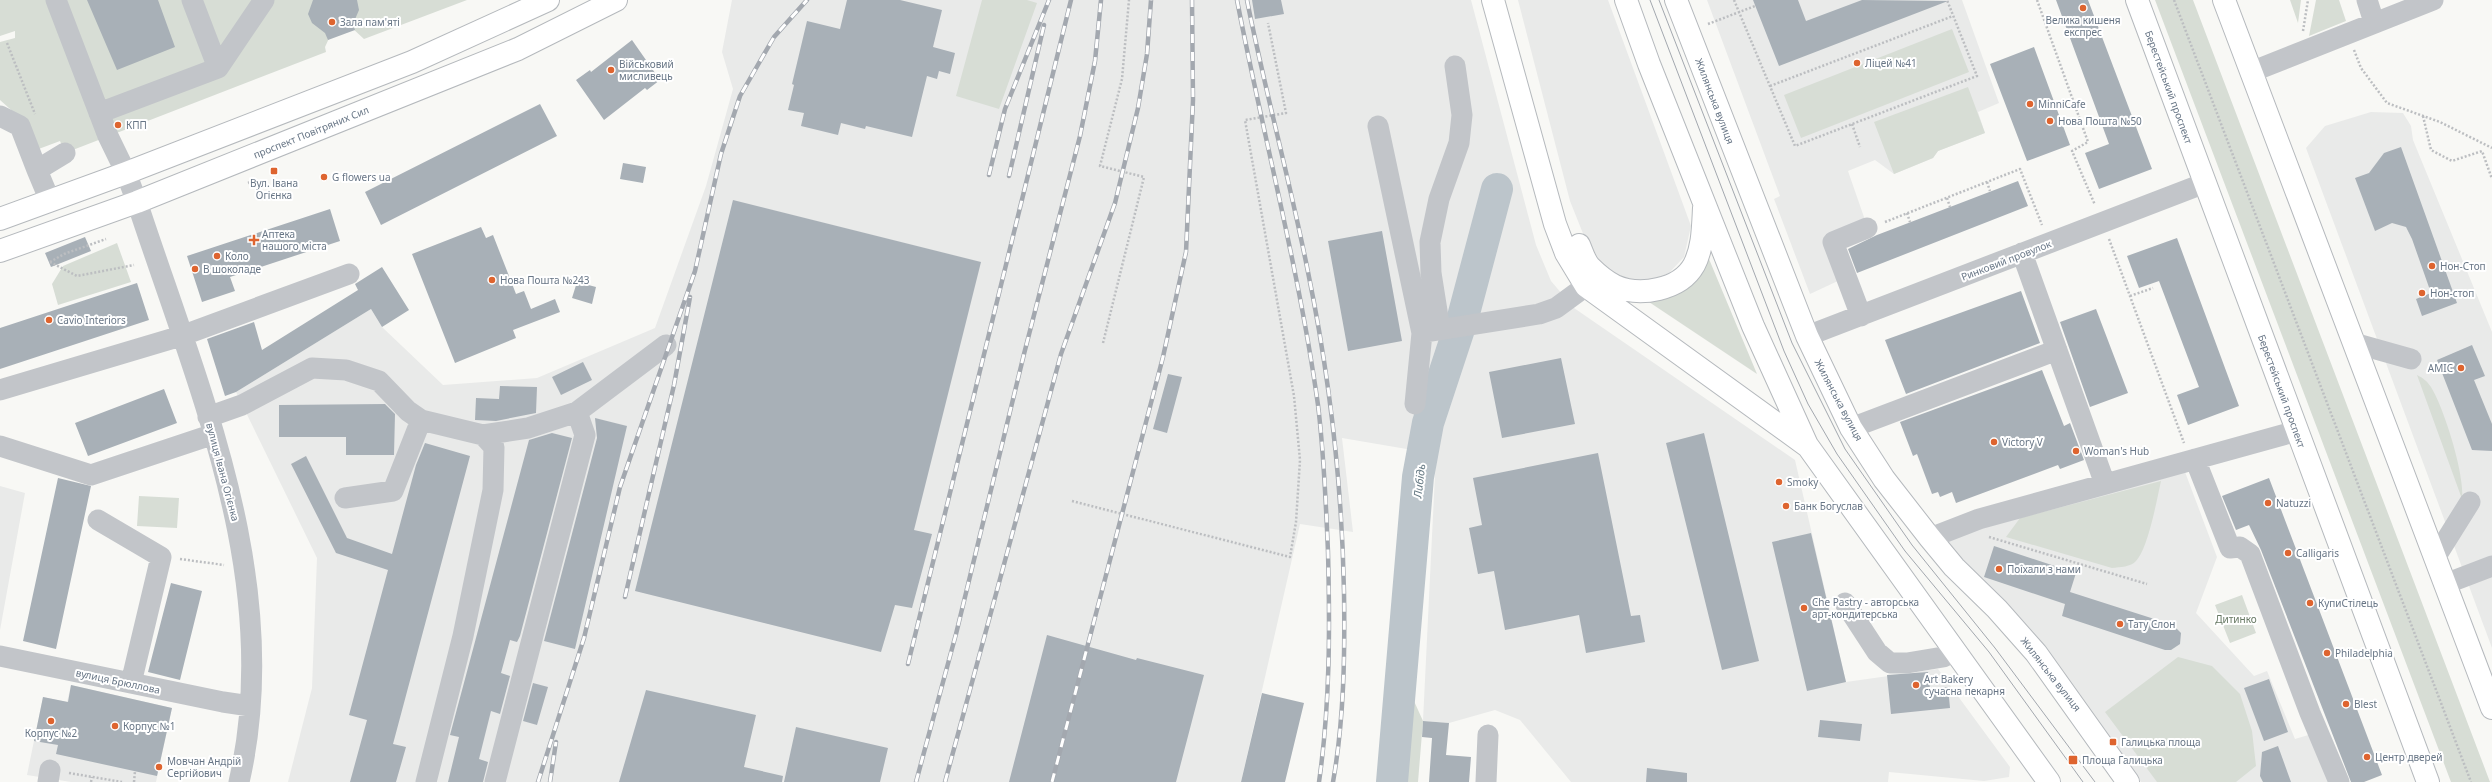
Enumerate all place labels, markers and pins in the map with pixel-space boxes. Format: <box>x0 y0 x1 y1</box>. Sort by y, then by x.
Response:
marker: Велика кишеня експрес <box>2078 3 2088 13</box>
place label: Велика кишеня експрес <box>2045 13 2121 39</box>
place label: Зала пам'яті <box>340 15 400 29</box>
marker: Зала пам'яті <box>327 17 337 27</box>
place label: Ліцей №41 <box>1865 56 1917 70</box>
place label: Військовий мисливець <box>619 57 674 83</box>
marker: Ліцей №41 <box>1852 58 1862 68</box>
marker: Військовий мисливець <box>606 65 616 75</box>
place label: MinniCafe <box>2038 97 2086 111</box>
marker: MinniCafe <box>2025 99 2035 109</box>
place label: Нова Пошта №50 <box>2058 114 2142 128</box>
marker: Нова Пошта №50 <box>2045 116 2055 126</box>
place label: КПП <box>126 118 147 132</box>
marker: КПП <box>113 120 123 130</box>
marker: Вул. Івана Огієнка <box>269 166 279 176</box>
place label: G flowers ua <box>332 170 391 184</box>
marker: G flowers ua <box>319 172 329 182</box>
place label: Вул. Івана Огієнка <box>250 176 298 202</box>
place label: Аптека нашого міста <box>262 227 327 253</box>
marker: Аптека нашого міста <box>249 235 259 245</box>
place label: Коло <box>225 249 249 263</box>
marker: Коло <box>212 251 222 261</box>
place label: Нон-Стоп <box>2440 259 2486 273</box>
marker: Нон-Стоп <box>2427 261 2437 271</box>
place label: В шоколаде <box>203 262 262 276</box>
marker: В шоколаде <box>190 264 200 274</box>
place label: Нова Пошта №243 <box>500 273 590 287</box>
marker: Нова Пошта №243 <box>487 275 497 285</box>
place label: Нон-стоп <box>2430 286 2474 300</box>
marker: Нон-стоп <box>2417 288 2427 298</box>
place label: Cavio Interiors <box>57 313 126 327</box>
marker: Cavio Interiors <box>44 315 54 325</box>
place label: AMIC <box>2428 361 2454 375</box>
marker: AMIC <box>2456 363 2466 373</box>
place label: Victory V <box>2002 435 2043 449</box>
marker: Victory V <box>1989 437 1999 447</box>
place label: Woman's Hub <box>2084 444 2149 458</box>
marker: Woman's Hub <box>2071 446 2081 456</box>
place label: Smoky <box>1787 475 1819 489</box>
marker: Smoky <box>1774 477 1784 487</box>
place label: Natuzzi <box>2276 496 2311 510</box>
marker: Natuzzi <box>2263 498 2273 508</box>
place label: Банк Богуслав <box>1794 499 1863 513</box>
marker: Банк Богуслав <box>1781 501 1791 511</box>
place label: Calligaris <box>2296 546 2339 560</box>
marker: Calligaris <box>2283 548 2293 558</box>
place label: Поїхали з нами <box>2007 562 2081 576</box>
marker: Поїхали з нами <box>1994 564 2004 574</box>
place label: Che Pastry - авторська арт-кондитерська <box>1812 595 1919 621</box>
place label: КупиСтілець <box>2318 596 2378 610</box>
marker: КупиСтілець <box>2305 598 2315 608</box>
marker: Che Pastry - авторська арт-кондитерська <box>1799 603 1809 613</box>
place label: Тату Слон <box>2128 617 2175 631</box>
marker: Тату Слон <box>2115 619 2125 629</box>
place label: Philadelphia <box>2335 646 2393 660</box>
marker: Philadelphia <box>2322 648 2332 658</box>
place label: Art Bakery сучасна пекарня <box>1924 672 2005 698</box>
marker: Art Bakery сучасна пекарня <box>1911 680 1921 690</box>
place label: Blest <box>2354 697 2378 711</box>
marker: Blest <box>2341 699 2351 709</box>
marker: Корпус №2 <box>46 716 56 726</box>
place label: Корпус №1 <box>123 719 175 733</box>
marker: Корпус №1 <box>110 721 120 731</box>
place label: Корпус №2 <box>25 726 77 740</box>
place label: Галицька площа <box>2121 735 2201 749</box>
marker: Галицька площа <box>2108 737 2118 747</box>
place label: Центр дверей <box>2375 750 2442 764</box>
marker: Центр дверей <box>2362 752 2372 762</box>
place label: Площа Галицька <box>2082 753 2163 767</box>
place label: Мовчан Андрій Сергійович <box>167 754 241 780</box>
marker: Площа Галицька <box>2067 754 2079 766</box>
marker: Мовчан Андрій Сергійович <box>154 762 164 772</box>

